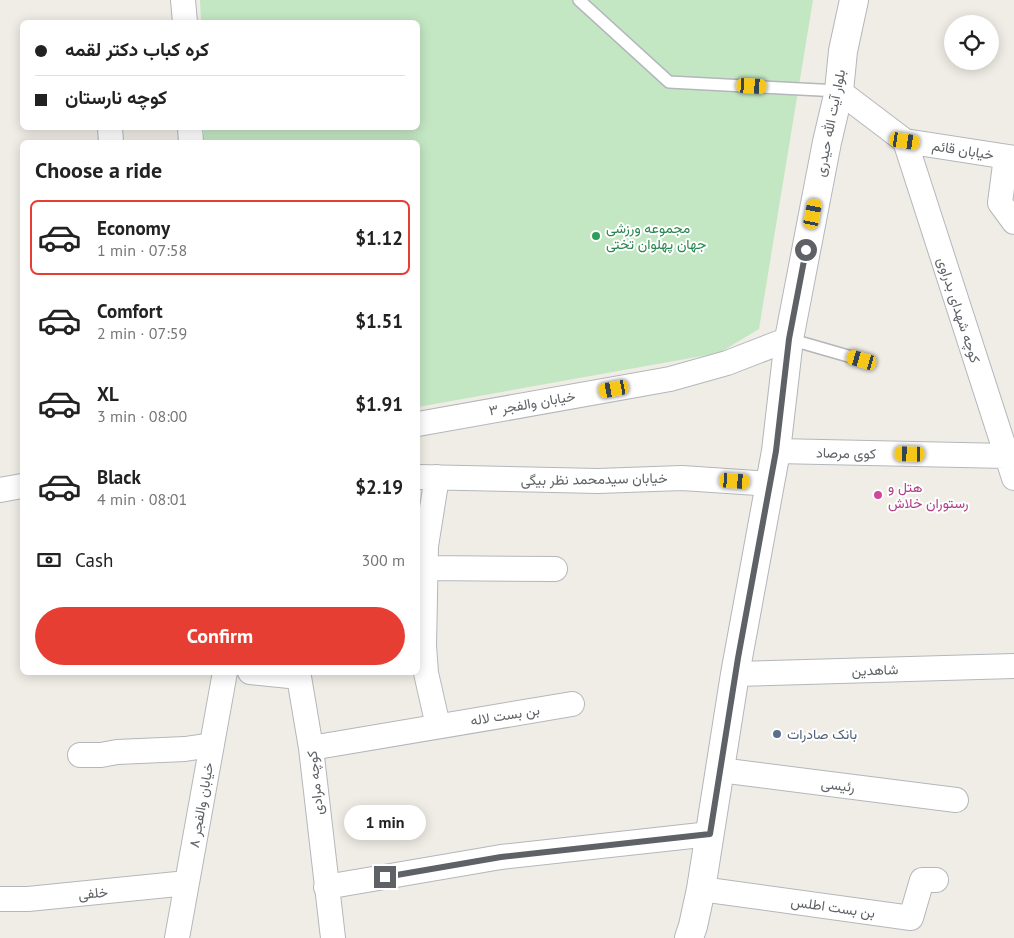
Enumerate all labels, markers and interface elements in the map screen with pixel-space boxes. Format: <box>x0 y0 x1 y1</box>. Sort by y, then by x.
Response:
map controls <box>944 15 999 70</box>
button: locate <box>944 15 999 70</box>
text: کره کباب دکتر لقمه <box>65 37 209 61</box>
street label: بلوار آیت الله حیدری <box>811 68 849 178</box>
car <box>736 78 767 94</box>
text: کوچه نارستان <box>65 85 167 109</box>
car <box>889 131 920 151</box>
street label: خیابان قائم <box>931 136 995 164</box>
text: Choose a ride <box>35 156 162 184</box>
car <box>802 198 823 230</box>
icon: car <box>37 215 82 260</box>
text: Economy <box>97 216 170 240</box>
place label: مجموعه ورزشی جهان پهلوان تختی <box>606 219 706 254</box>
text: $1.12 <box>355 226 403 250</box>
marker: مجموعه ورزشی جهان پهلوان تختی <box>590 230 602 242</box>
route start <box>795 239 817 261</box>
text: 1 min · 07:58 <box>97 240 187 260</box>
street label: کوچه شهدای بدراوی <box>933 255 985 365</box>
icon: car <box>37 298 82 343</box>
text: Comfort <box>97 299 163 323</box>
text: $1.51 <box>355 309 403 333</box>
text: 2 min · 07:59 <box>97 323 187 343</box>
car <box>845 349 878 371</box>
car <box>597 379 630 399</box>
icon: car <box>37 381 82 426</box>
text: XL <box>97 382 119 406</box>
street label: خیابان والفجر ۳ <box>487 387 577 419</box>
text: $1.91 <box>355 392 403 416</box>
text: 3 min · 08:00 <box>97 406 187 426</box>
street label: کوی مرصاد <box>816 443 876 463</box>
car <box>894 446 925 462</box>
icon: car <box>37 464 82 509</box>
text: Black <box>97 465 141 489</box>
street label: خیابان سیدمحمد نظر بیگی <box>520 469 668 489</box>
car <box>719 472 750 490</box>
text: $2.19 <box>355 475 403 499</box>
place label: هتل و رستوران خلاش <box>888 478 969 512</box>
text: 4 min · 08:01 <box>97 489 187 509</box>
marker: هتل و رستوران خلاش <box>872 489 884 501</box>
icon: cash <box>35 546 63 574</box>
text: Cash <box>75 548 113 572</box>
text: 300 m <box>362 550 405 570</box>
button: Confirm <box>35 607 405 665</box>
street label: شاهدین <box>851 660 899 680</box>
street label: بن بست لاله <box>469 701 541 729</box>
place label: بانک صادرات <box>787 725 857 743</box>
marker: بانک صادرات <box>771 728 783 740</box>
street label: کوچه مرادی <box>303 750 328 816</box>
street label: خیابان والفجر ۸ <box>185 761 217 849</box>
street label: رئیسی <box>820 774 856 796</box>
callout: 1 min <box>344 804 426 840</box>
text: 1 min <box>365 812 405 832</box>
route end <box>374 866 396 888</box>
street label: خلفی <box>77 882 109 904</box>
street label: بن بست اطلس <box>790 892 876 922</box>

